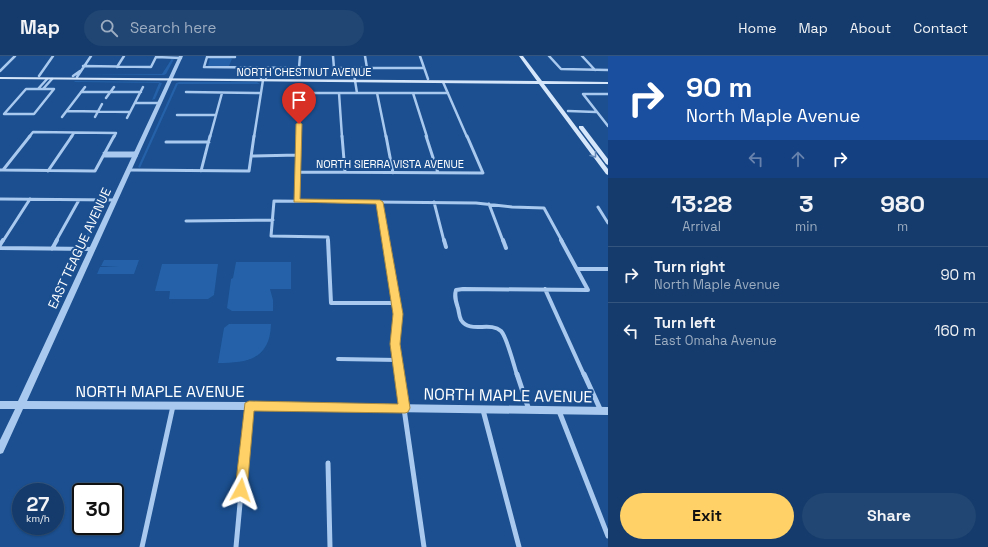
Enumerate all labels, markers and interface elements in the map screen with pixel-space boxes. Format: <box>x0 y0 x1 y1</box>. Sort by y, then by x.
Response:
search box <box>84 10 364 46</box>
text: Map <box>20 15 60 40</box>
icon: search <box>98 17 120 39</box>
text: Search here <box>130 18 216 37</box>
text: Home <box>738 19 776 37</box>
text: Map <box>798 19 828 37</box>
text: About <box>850 19 891 37</box>
text: Contact <box>913 19 968 37</box>
street label: NORTH CHESTNUT AVENUE <box>236 65 372 79</box>
text: 90 m <box>686 69 752 105</box>
icon: right <box>620 72 672 124</box>
pin <box>282 83 316 124</box>
icon: arrive <box>288 89 310 111</box>
text: North Maple Avenue <box>686 104 860 127</box>
icon: left <box>745 148 767 170</box>
icon: ahead <box>787 148 809 170</box>
icon: right <box>829 148 851 170</box>
one-way arrow <box>589 150 596 157</box>
street label: NORTH SIERRA VISTA AVENUE <box>316 157 464 171</box>
street label: EAST TEAGUE AVENUE <box>44 185 115 311</box>
text: 13:28 <box>671 188 732 219</box>
text: 3 <box>799 188 814 219</box>
text: 980 <box>880 188 925 219</box>
text: Arrival <box>682 218 721 235</box>
text: min <box>795 218 817 235</box>
text: m <box>897 218 908 235</box>
text: Turn right <box>654 257 725 276</box>
icon: right <box>620 264 642 286</box>
text: 90 m <box>940 265 976 284</box>
text: North Maple Avenue <box>654 276 780 293</box>
text: Turn left <box>654 313 716 332</box>
icon: left <box>620 320 642 342</box>
text: 160 m <box>934 321 976 340</box>
text: East Omaha Avenue <box>654 332 777 349</box>
street label: NORTH MAPLE AVENUE <box>76 381 244 402</box>
street label: NORTH MAPLE AVENUE <box>423 384 593 407</box>
position arrow <box>220 469 262 511</box>
speed limit sign: 30 <box>72 483 124 535</box>
text: 27 <box>27 491 49 517</box>
button: Exit <box>620 493 794 539</box>
button: Share <box>802 493 976 539</box>
text: km/h <box>26 512 50 525</box>

